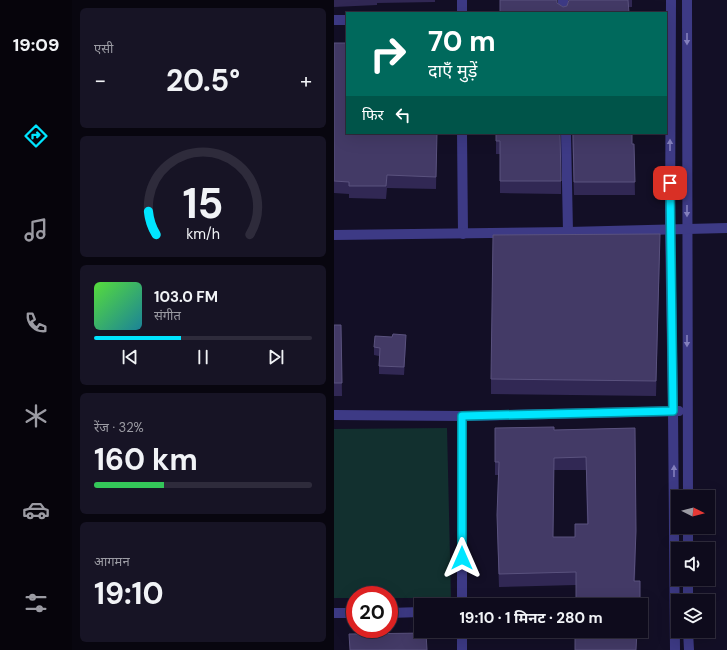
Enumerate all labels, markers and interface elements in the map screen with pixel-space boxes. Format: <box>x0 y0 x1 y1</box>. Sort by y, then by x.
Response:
text: 70 m <box>428 23 496 60</box>
icon: right <box>362 28 414 80</box>
text: 19:09 <box>13 33 59 57</box>
one-way arrow <box>684 33 690 46</box>
text: एसी <box>94 40 113 57</box>
text: दाएँ मुड़ें <box>428 59 477 83</box>
text: 20.5° <box>166 61 240 100</box>
text: − <box>94 66 106 95</box>
text: + <box>300 66 312 95</box>
icon: left <box>392 104 414 126</box>
text: फिर <box>362 105 384 125</box>
icon: directions <box>22 122 50 150</box>
one-way arrow <box>667 138 673 151</box>
pin <box>653 166 687 200</box>
icon: arrive <box>659 172 681 194</box>
text: 15 <box>182 176 224 230</box>
one-way arrow <box>684 205 690 218</box>
icon: music <box>22 216 50 244</box>
text: km/h <box>186 224 220 242</box>
text: 103.0 FM <box>154 287 218 307</box>
text: संगीत <box>154 307 181 324</box>
icon: phone <box>22 309 50 337</box>
one-way arrow <box>684 335 690 348</box>
icon: previous <box>119 346 141 368</box>
icon: pause <box>192 346 214 368</box>
icon: next <box>265 346 287 368</box>
icon: climate <box>22 402 50 430</box>
text: रेंज · 32% <box>94 419 144 436</box>
text: 160 km <box>94 440 198 479</box>
one-way arrow <box>671 464 677 477</box>
north arrow <box>671 490 715 534</box>
map controls <box>671 490 715 638</box>
icon: car <box>22 496 50 524</box>
position arrow <box>441 537 483 579</box>
button: sound <box>671 542 715 586</box>
text: आगमन <box>94 553 130 570</box>
text: 19:10 <box>94 574 164 613</box>
speed limit sign: 20 <box>346 586 398 638</box>
icon: filters <box>22 589 50 617</box>
button: layers <box>671 594 715 638</box>
text: 19:10 · 1 मिनट · 280 m <box>459 608 603 628</box>

